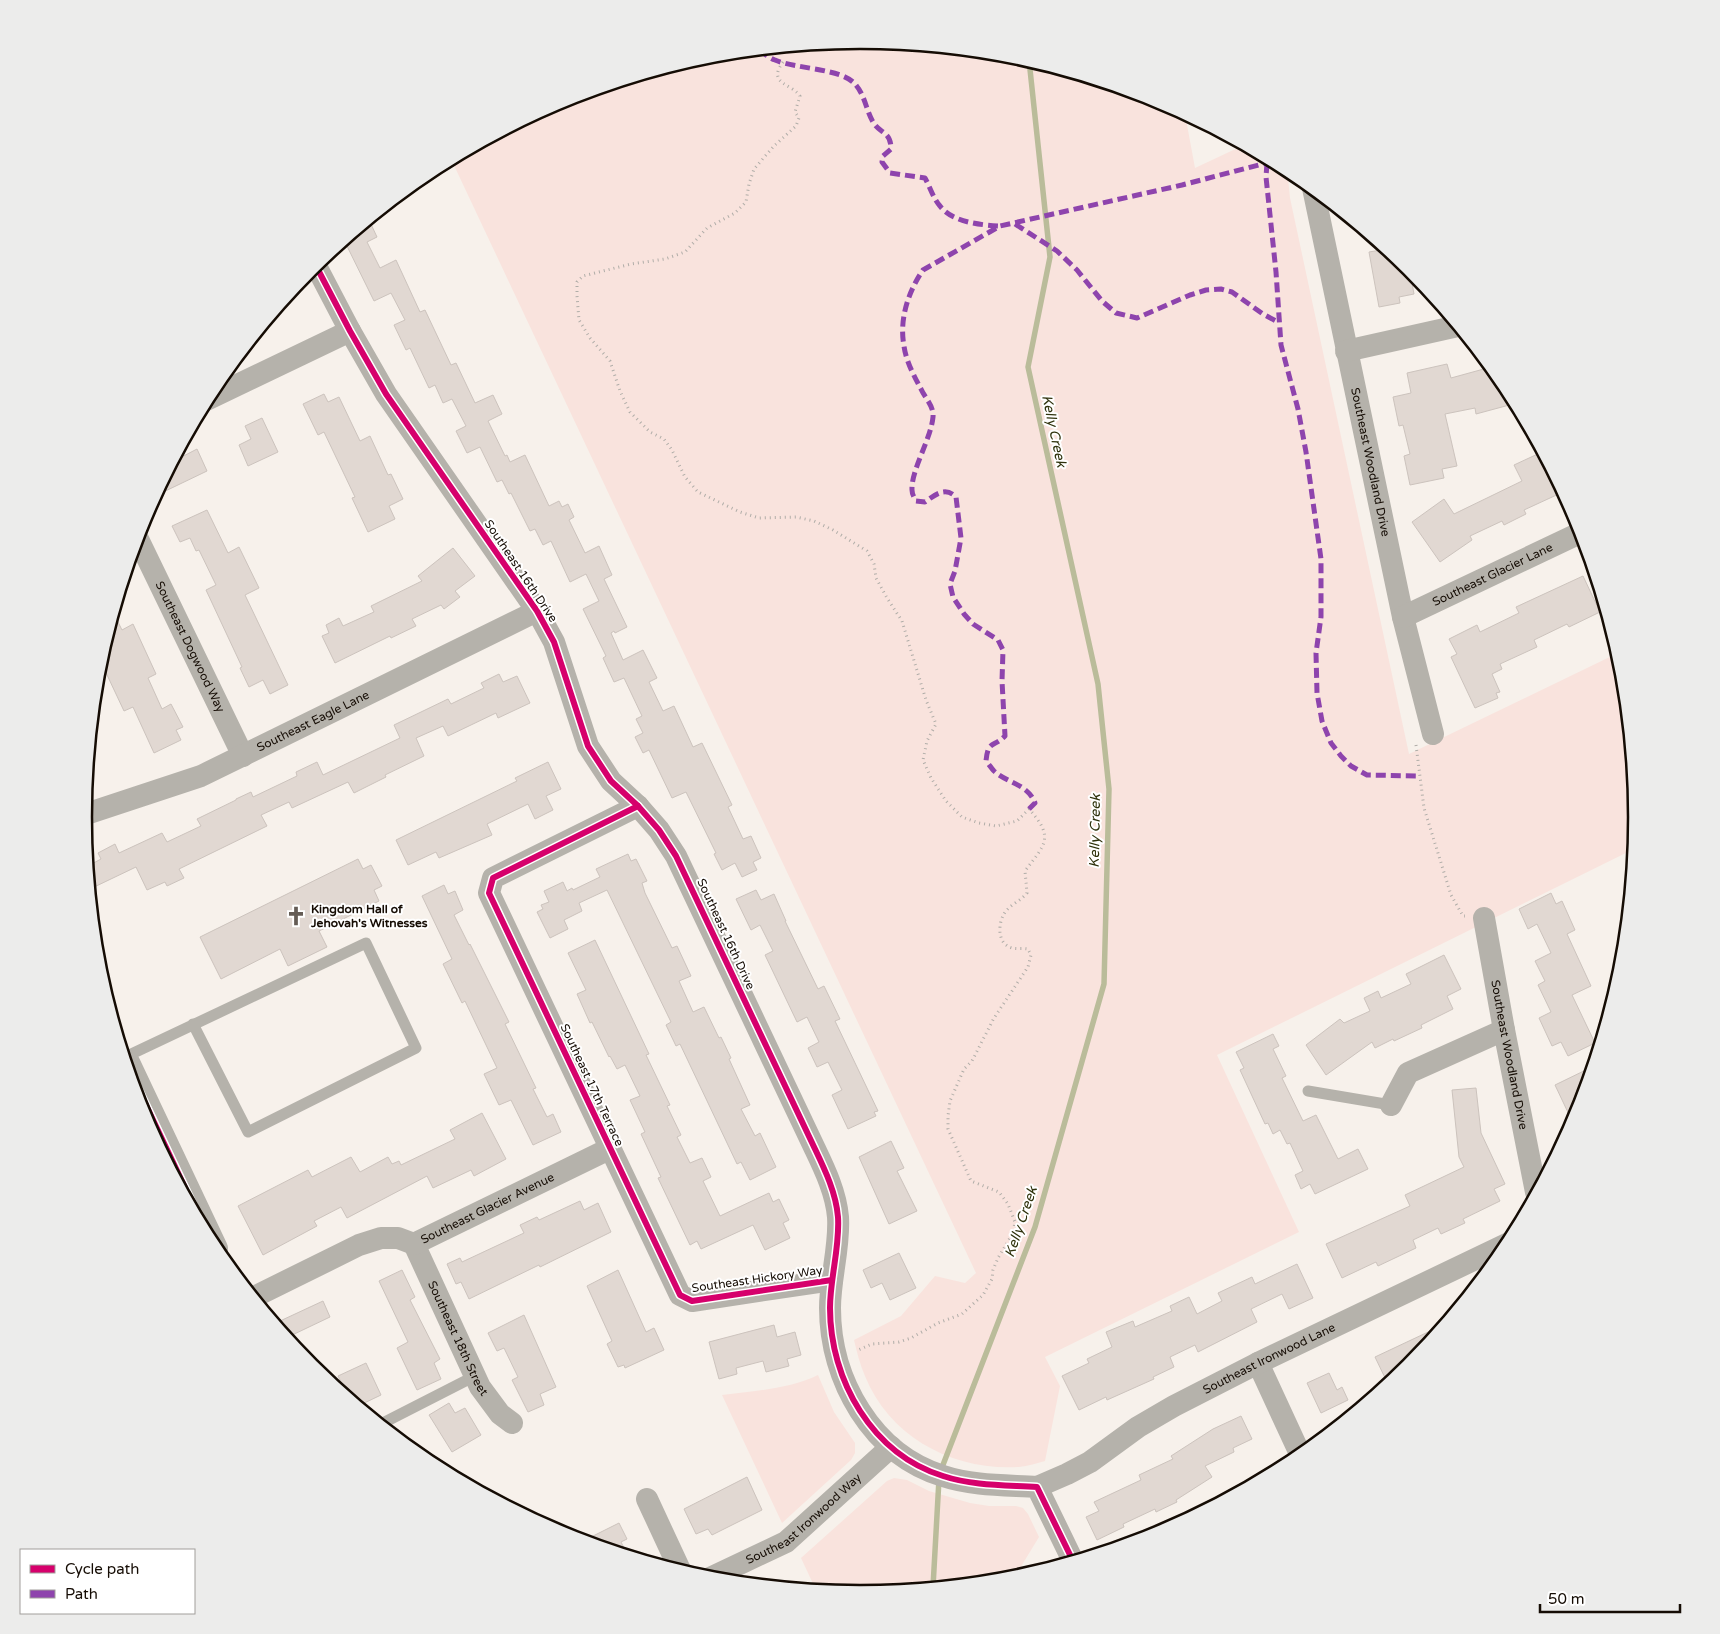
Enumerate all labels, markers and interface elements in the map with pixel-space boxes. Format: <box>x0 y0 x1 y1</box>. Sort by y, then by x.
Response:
street label: Southeast Woodland Drive <box>1348 386 1393 538</box>
water label: Kelly Creek <box>1038 393 1070 470</box>
street label: Southeast 16th Drive <box>482 517 561 625</box>
street label: Southeast Glacier Lane <box>1430 540 1555 609</box>
street label: Southeast Dogwood Way <box>152 579 228 715</box>
street label: Southeast Eagle Lane <box>254 687 372 755</box>
water label: Kelly Creek <box>1086 793 1104 868</box>
street label: Southeast 16th Drive <box>694 876 758 992</box>
place label: Kingdom Hall of Jehovah's Witnesses <box>310 902 428 930</box>
church icon: Kingdom Hall of Jehovah's Witnesses <box>285 905 307 927</box>
street label: Southeast Woodland Drive <box>1488 979 1531 1131</box>
street label: Southeast 17th Terrace <box>557 1022 627 1149</box>
street label: Southeast Glacier Avenue <box>418 1170 557 1247</box>
water label: Kelly Creek <box>1001 1183 1041 1260</box>
street label: Southeast Hickory Way <box>691 1263 824 1295</box>
street label: Southeast 18th Street <box>425 1279 491 1399</box>
street label: Southeast Ironwood Lane <box>1201 1320 1338 1397</box>
street label: Southeast Ironwood Way <box>744 1470 864 1567</box>
legend <box>20 1549 195 1614</box>
text: Cycle path <box>65 1560 139 1578</box>
scale bar <box>1540 1582 1680 1614</box>
text: Path <box>65 1585 98 1603</box>
text: 50 m <box>1548 1590 1585 1608</box>

